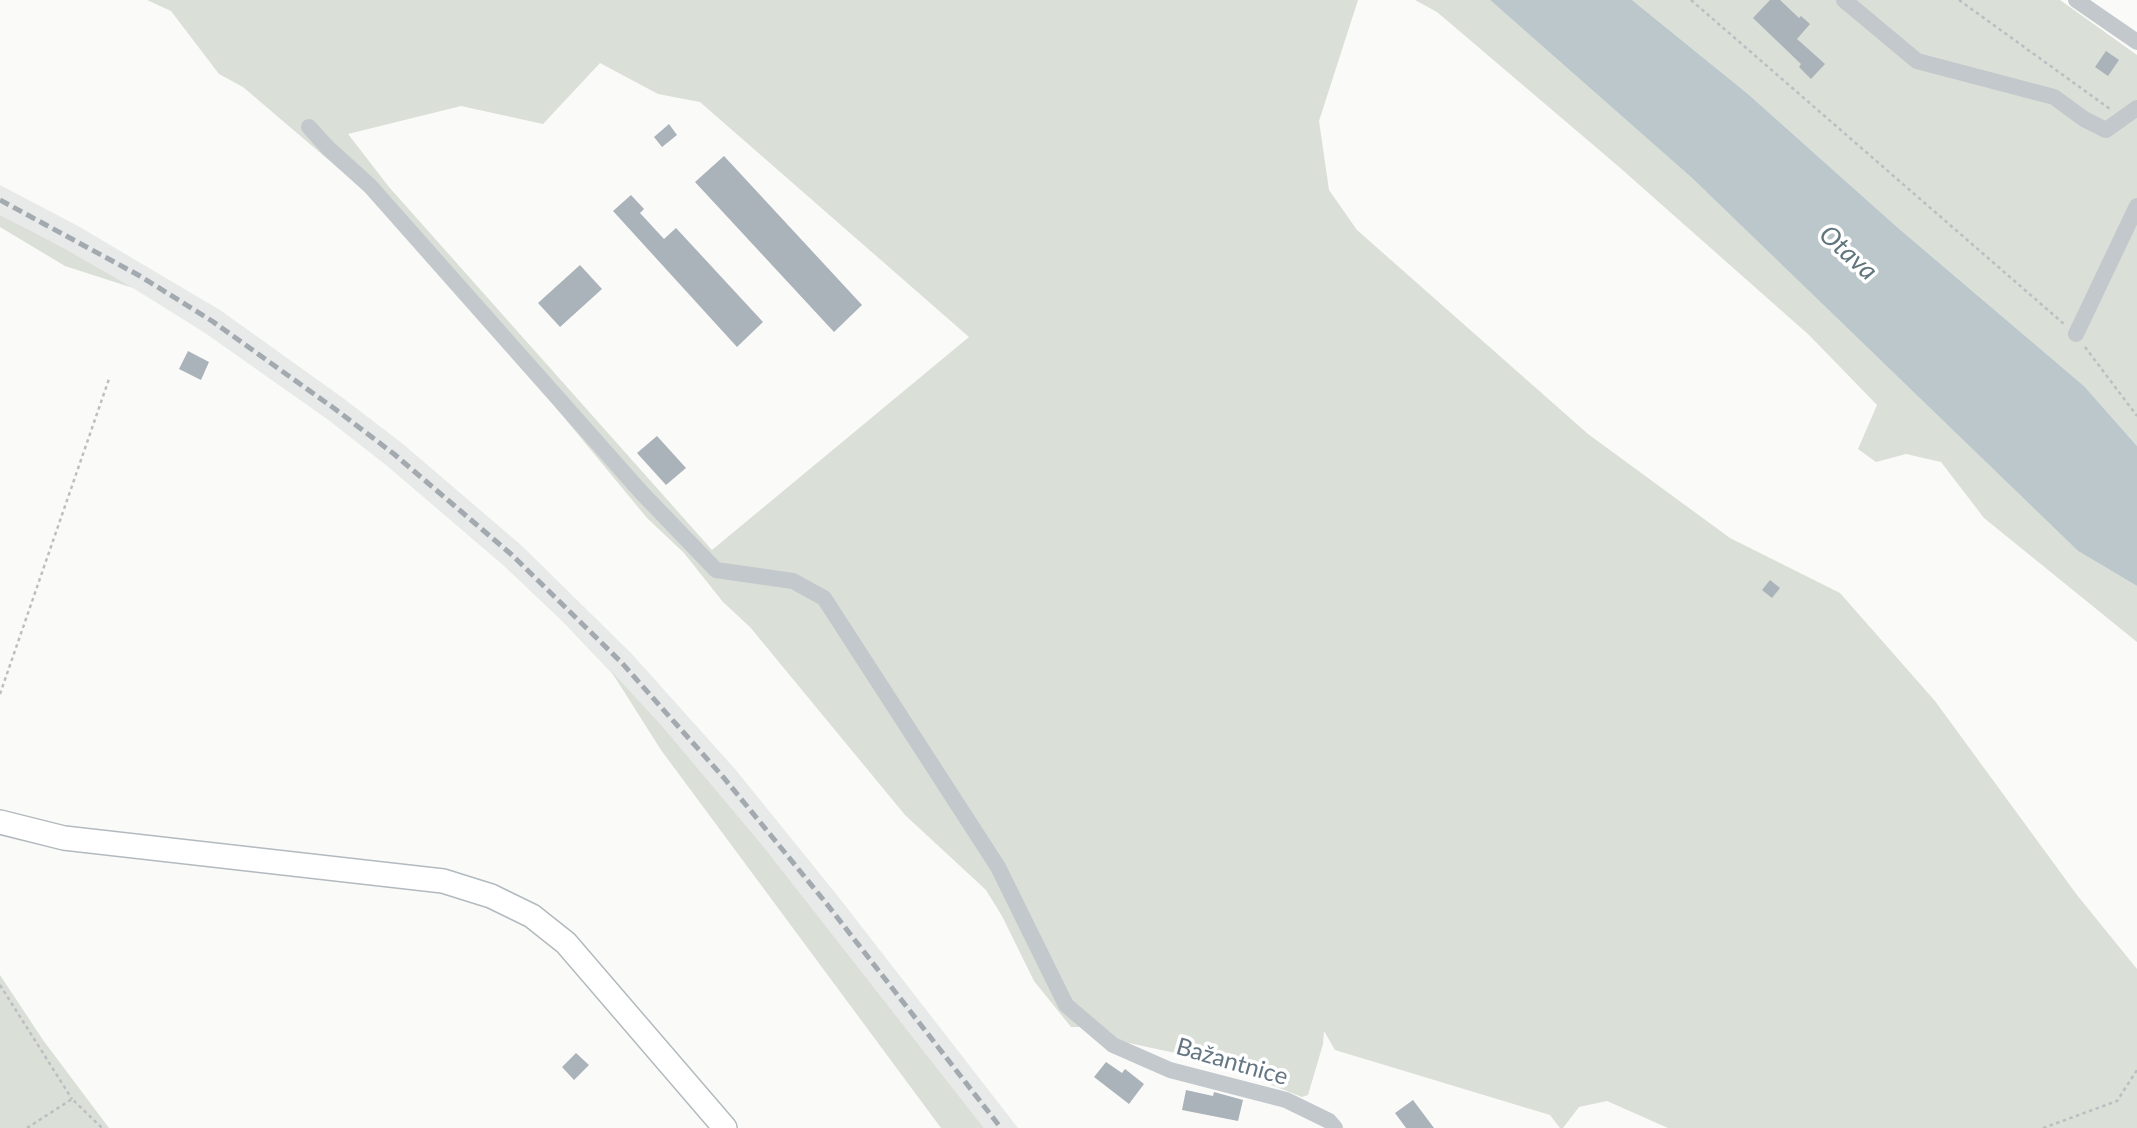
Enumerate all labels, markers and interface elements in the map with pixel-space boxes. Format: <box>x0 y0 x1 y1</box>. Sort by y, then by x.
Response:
water label: Otava <box>1813 219 1883 287</box>
street label: Bažantnice <box>1173 1032 1291 1092</box>

